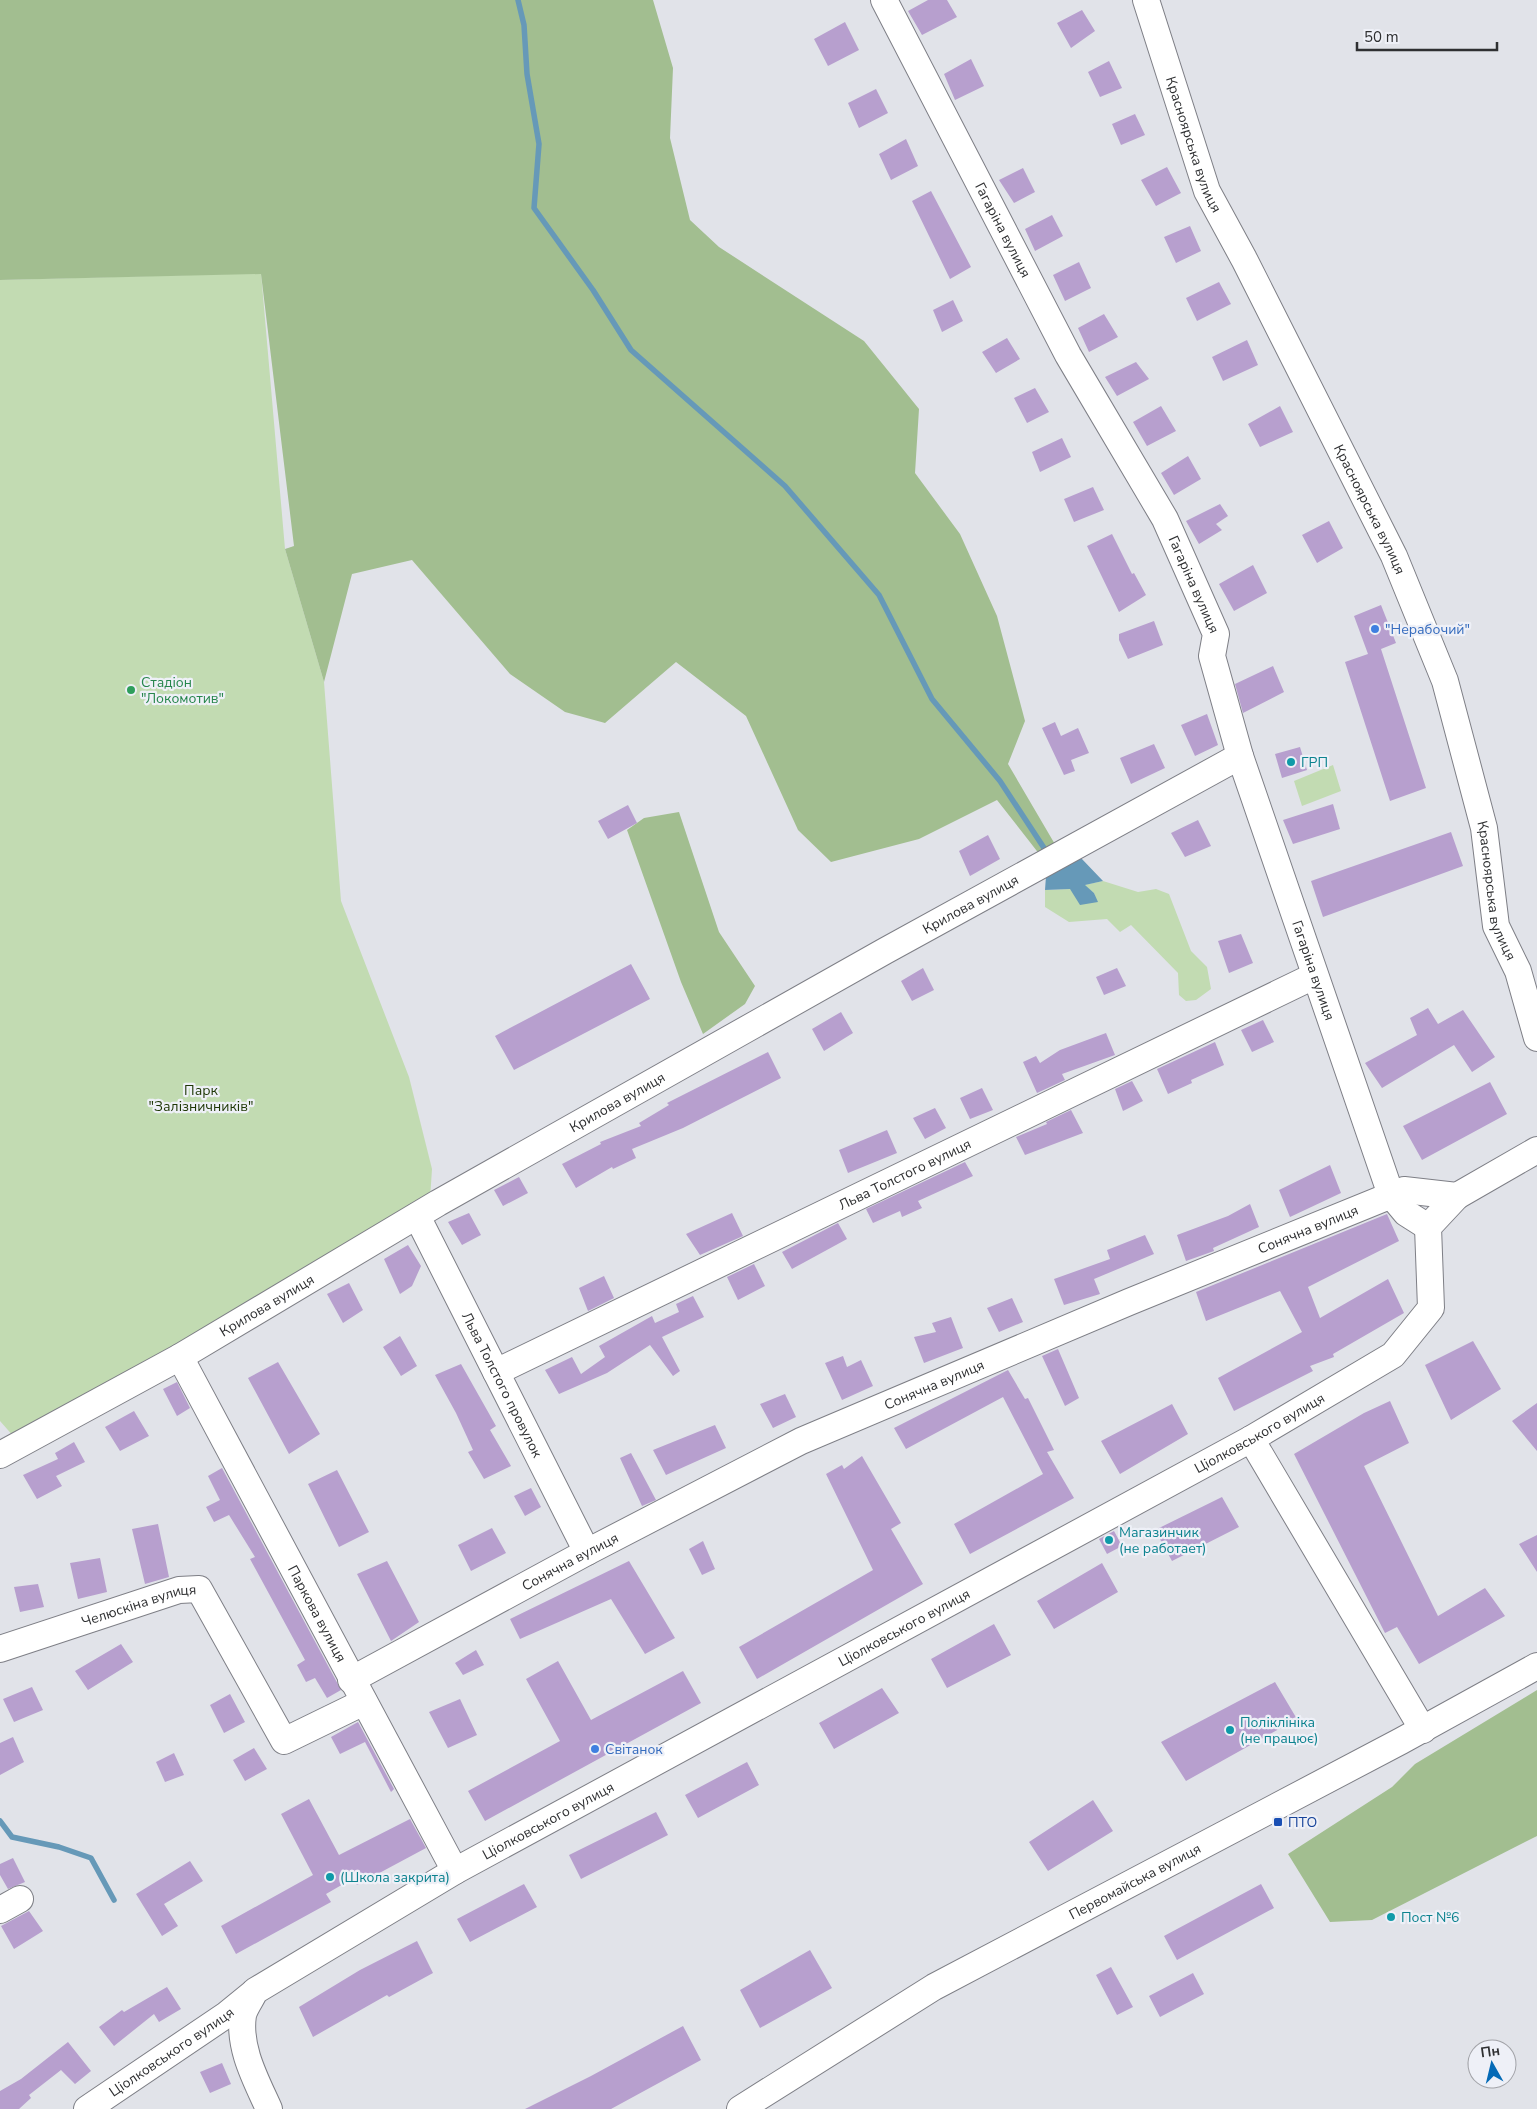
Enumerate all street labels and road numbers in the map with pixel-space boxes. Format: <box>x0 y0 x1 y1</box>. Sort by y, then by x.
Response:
street label: Красноярська вулиця <box>1161 74 1226 216</box>
street label: Гагаріна вулиця <box>970 179 1035 281</box>
street label: Красноярська вулиця <box>1329 441 1409 577</box>
street label: Гагаріна вулиця <box>1164 533 1223 636</box>
street label: Красноярська вулиця <box>1472 819 1520 964</box>
street label: Крилова вулиця <box>919 870 1022 939</box>
street label: Гагаріна вулиця <box>1287 918 1339 1023</box>
street label: Крилова вулиця <box>566 1068 669 1137</box>
street label: Льва Толстого вулиця <box>835 1134 974 1215</box>
street label: Сонячна вулиця <box>1255 1201 1361 1259</box>
street label: Крилова вулиця <box>216 1270 318 1341</box>
street label: Льва Толстого провулок <box>457 1309 547 1461</box>
street label: Сонячна вулиця <box>881 1356 987 1415</box>
street label: Ціолковського вулиця <box>1191 1389 1328 1478</box>
street label: Сонячна вулиця <box>519 1528 622 1596</box>
street label: Паркова вулиця <box>283 1562 351 1666</box>
street label: Челюскіна вулиця <box>79 1580 197 1631</box>
street label: Ціолковського вулиця <box>835 1584 973 1671</box>
street label: Ціолковського вулиця <box>479 1777 618 1864</box>
street label: Первомайська вулиця <box>1066 1839 1204 1924</box>
street label: Ціолковського вулиця <box>106 2003 238 2101</box>

